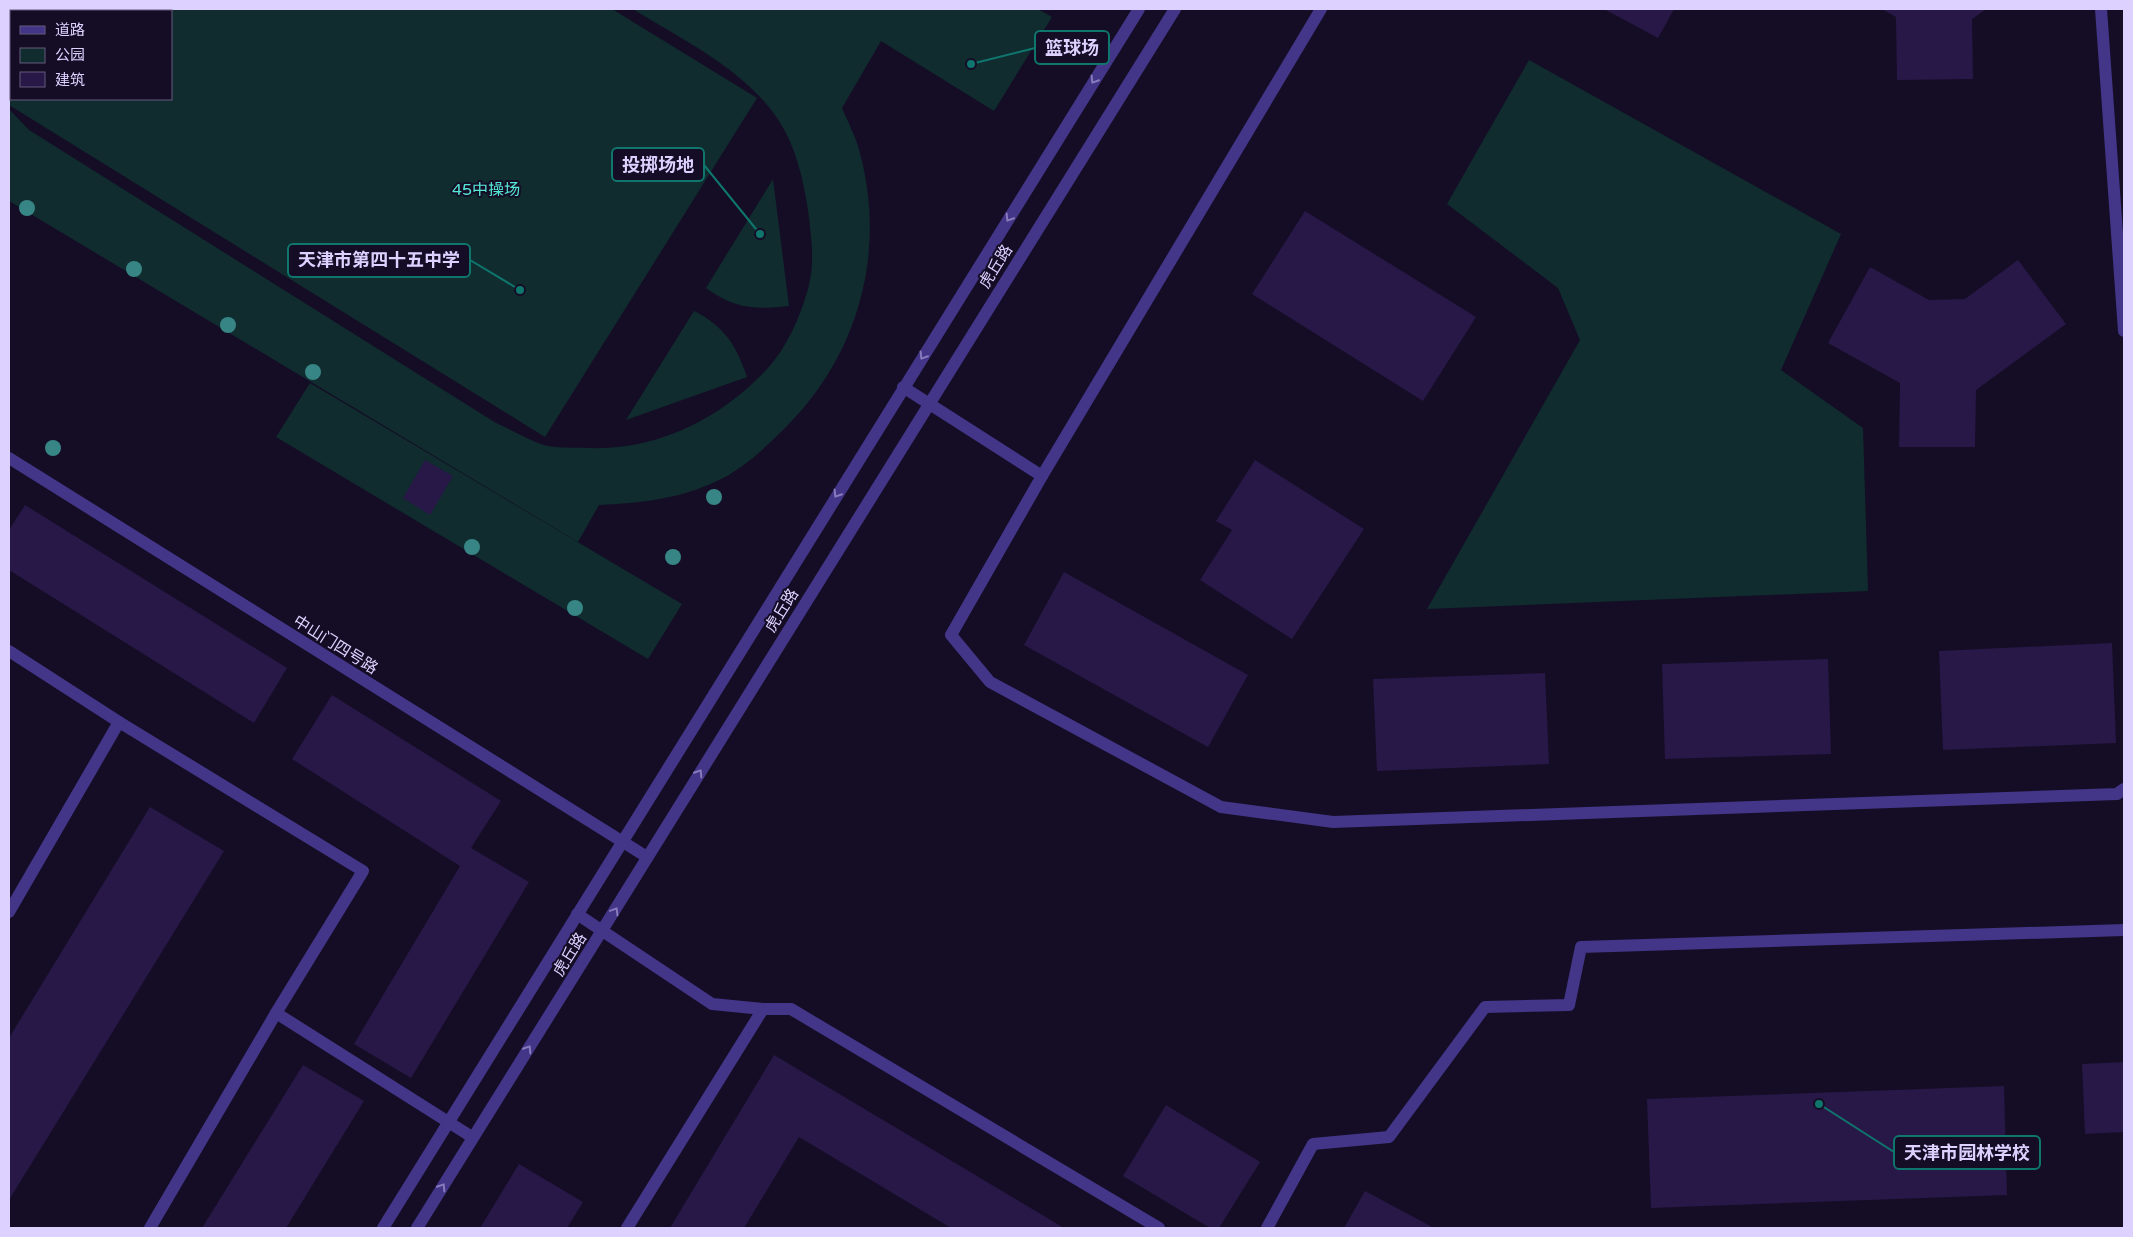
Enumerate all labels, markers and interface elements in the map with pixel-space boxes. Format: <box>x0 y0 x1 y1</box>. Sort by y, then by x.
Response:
legend <box>10 10 172 100</box>
text: 道路 <box>55 21 85 39</box>
callout: 篮球场 <box>1035 31 1109 64</box>
text: 篮球场 <box>1045 37 1099 59</box>
text: 公园 <box>55 46 85 64</box>
text: 建筑 <box>55 71 85 89</box>
one-way arrow <box>1091 74 1101 83</box>
callout: 投掷场地 <box>612 148 704 181</box>
text: 投掷场地 <box>622 154 694 176</box>
park label: 45中操场 <box>452 180 520 200</box>
one-way arrow <box>1005 212 1015 221</box>
street label: 虎丘路 <box>975 241 1017 292</box>
callout: 天津市第四十五中学 <box>288 244 470 277</box>
text: 天津市第四十五中学 <box>298 249 460 271</box>
one-way arrow <box>919 350 929 359</box>
one-way arrow <box>834 488 844 497</box>
street label: 虎丘路 <box>761 585 803 636</box>
street label: 中山门四号路 <box>289 611 381 679</box>
one-way arrow <box>693 769 703 778</box>
one-way arrow <box>608 908 618 917</box>
street label: 虎丘路 <box>549 929 591 980</box>
one-way arrow <box>522 1045 532 1054</box>
callout: 天津市园林学校 <box>1894 1136 2040 1169</box>
text: 天津市园林学校 <box>1904 1142 2030 1164</box>
one-way arrow <box>436 1183 446 1192</box>

